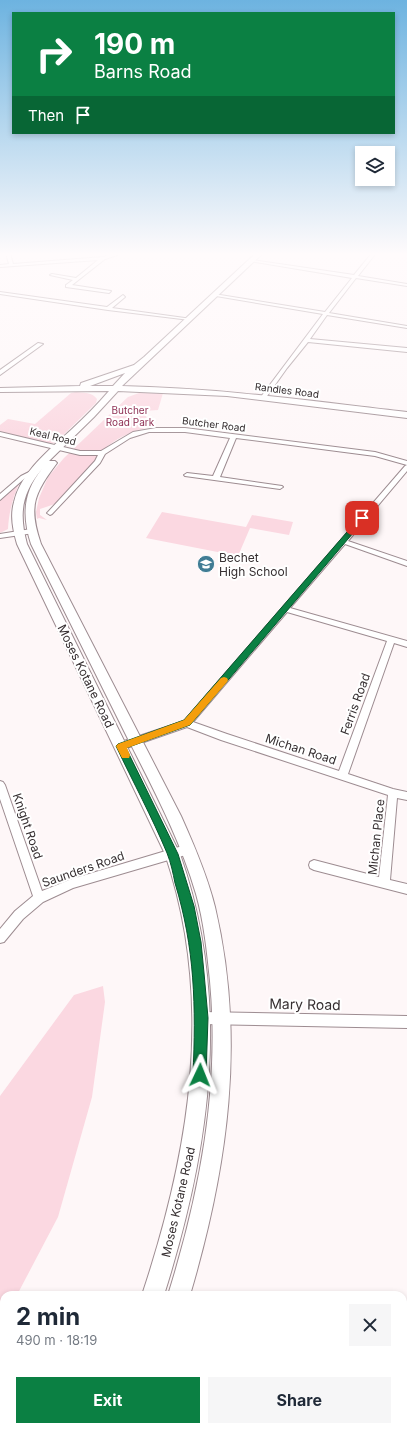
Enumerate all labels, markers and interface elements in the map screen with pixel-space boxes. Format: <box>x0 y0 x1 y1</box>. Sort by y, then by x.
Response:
text: 190 m <box>94 27 175 61</box>
icon: right <box>28 28 80 80</box>
text: Barns Road <box>94 61 192 82</box>
icon: arrive <box>72 104 94 126</box>
text: Then <box>28 106 64 125</box>
map controls <box>355 146 395 186</box>
button: layers <box>355 146 395 186</box>
street label: Randles Road <box>254 380 320 400</box>
park label: Butcher Road Park <box>106 404 155 428</box>
street label: Butcher Road <box>182 414 246 434</box>
street label: Keal Road <box>29 424 77 448</box>
pin <box>345 501 379 535</box>
icon: arrive <box>351 507 373 529</box>
place label: Bechet High School <box>219 550 288 579</box>
school or university icon: Bechet High School <box>196 554 216 574</box>
street label: Moses Kotane Road <box>54 622 118 730</box>
street label: Ferris Road <box>337 671 373 737</box>
street label: Michan Road <box>264 730 338 768</box>
street label: Knight Road <box>10 791 46 861</box>
street label: Michan Place <box>365 798 387 876</box>
street label: Saunders Road <box>40 848 126 890</box>
street label: Mary Road <box>269 995 341 1013</box>
position arrow <box>179 1054 221 1096</box>
street label: Moses Kotane Road <box>158 1145 198 1259</box>
text: 2 min <box>16 1302 80 1331</box>
button: close <box>349 1304 391 1346</box>
text: 490 m · 18:19 <box>16 1332 97 1348</box>
button: Exit <box>16 1377 200 1423</box>
button: Share <box>208 1377 391 1423</box>

